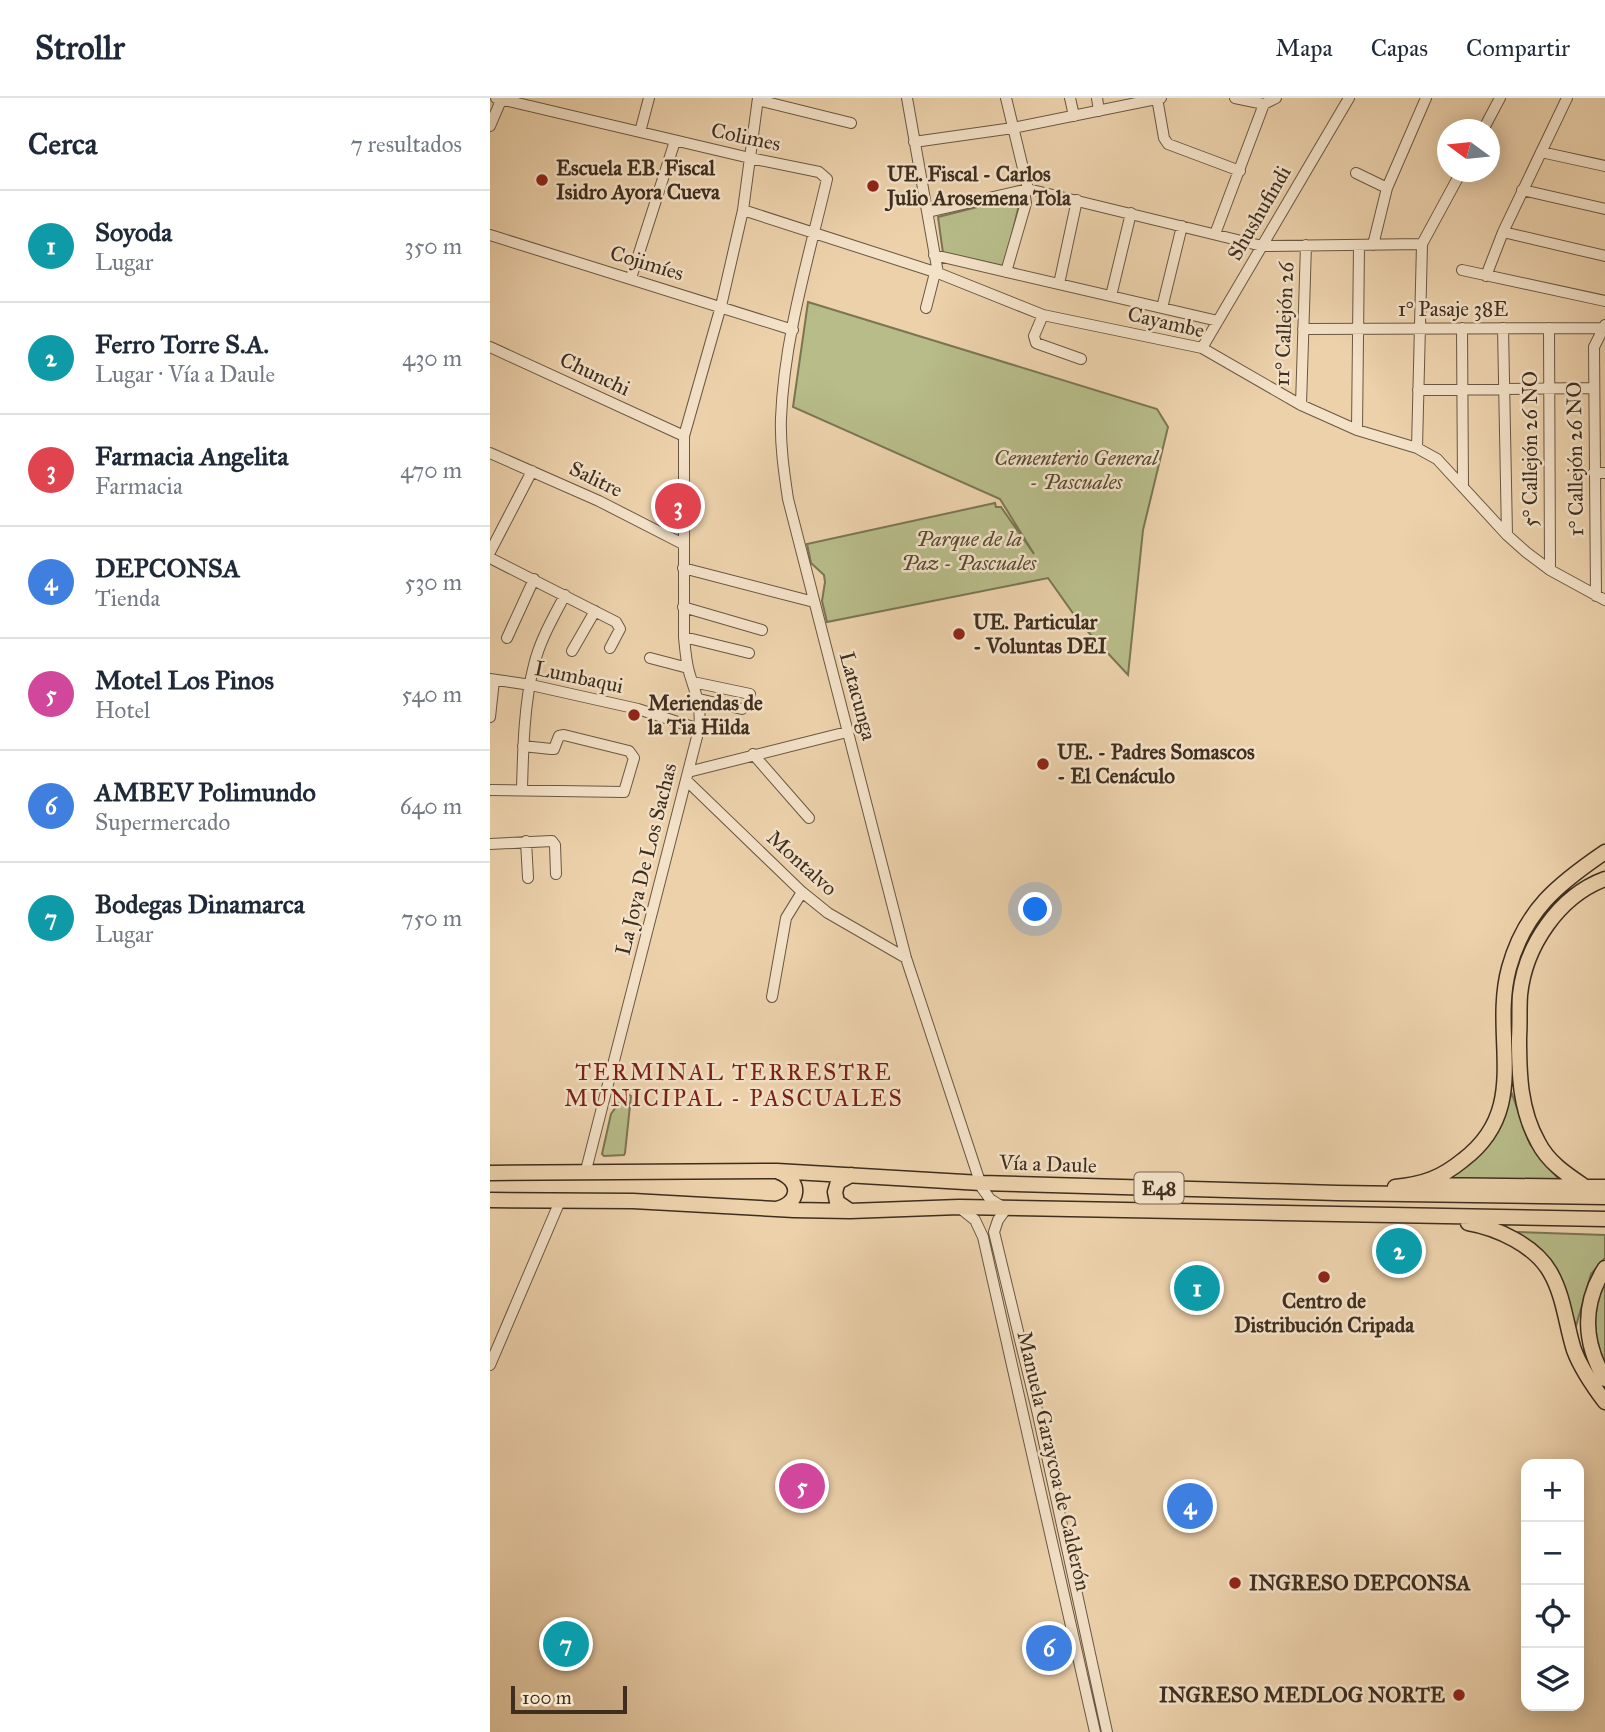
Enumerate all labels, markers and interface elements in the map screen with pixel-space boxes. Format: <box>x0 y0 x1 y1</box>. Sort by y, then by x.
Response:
text: Strollr <box>35 28 125 68</box>
text: Mapa <box>1276 33 1333 63</box>
text: Capas <box>1371 33 1428 63</box>
text: Compartir <box>1466 33 1570 63</box>
street label: Colimes <box>709 117 783 157</box>
north arrow <box>1437 119 1500 182</box>
text: Cerca <box>28 126 97 162</box>
text: 7 resultados <box>350 130 462 158</box>
place label: Escuela EB. Fiscal Isidro Ayora Cueva <box>556 155 721 205</box>
place label: UE. Fiscal - Carlos Julio Arosemena Tola <box>884 161 1072 212</box>
street label: Shushufindi <box>1221 161 1297 265</box>
marker: Escuela EB. Fiscal Isidro Ayora Cueva <box>534 172 550 188</box>
marker: UE. Fiscal - Carlos Julio Arosemena Tola <box>865 178 881 194</box>
text: Soyoda <box>95 216 172 248</box>
text: 1 <box>46 232 56 260</box>
text: 350 m <box>404 232 462 260</box>
street label: Cojimíes <box>607 240 687 286</box>
text: Lugar <box>95 248 153 276</box>
street label: 11° Callejón 26 <box>1269 260 1299 387</box>
street label: 1° Pasaje 38E <box>1398 296 1508 322</box>
street label: Cayambe <box>1125 301 1207 343</box>
text: Ferro Torre S.A. <box>95 328 269 360</box>
text: 2 <box>45 344 57 372</box>
text: 430 m <box>402 344 462 372</box>
street label: Chunchi <box>556 346 635 402</box>
text: Lugar · Vía a Daule <box>95 360 275 388</box>
street label: 5° Callejón 26 NO <box>1517 371 1543 527</box>
street label: 1° Callejón 26 NO <box>1561 381 1589 537</box>
text: Farmacia Angelita <box>95 440 288 472</box>
park label: Cementerio General - Pascuales <box>994 445 1160 495</box>
street label: Salitre <box>565 455 627 503</box>
text: 3 <box>46 456 56 484</box>
text: 470 m <box>400 456 462 484</box>
text: Farmacia <box>95 472 183 500</box>
pin: 3 <box>655 480 701 532</box>
park label: Parque de la Paz - Pascuales <box>902 526 1037 576</box>
text: DEPCONSA <box>95 552 240 584</box>
text: 4 <box>45 568 57 596</box>
text: 530 m <box>404 568 462 596</box>
text: Tienda <box>95 584 160 612</box>
place label: UE. Particular - Voluntas DEI <box>973 609 1107 659</box>
marker: UE. Particular - Voluntas DEI <box>951 626 967 642</box>
street label: Latacunga <box>834 649 882 743</box>
street label: Lumbaqui <box>532 655 626 699</box>
text: Motel Los Pinos <box>95 664 274 696</box>
text: 5 <box>46 680 56 708</box>
text: 540 m <box>401 680 462 708</box>
place label: Meriendas de la Tia Hilda <box>647 690 763 740</box>
text: Hotel <box>95 696 150 724</box>
marker: Meriendas de la Tia Hilda <box>626 707 642 723</box>
place label: UE. - Padres Somascos - El Cenáculo <box>1057 739 1255 789</box>
marker: UE. - Padres Somascos - El Cenáculo <box>1035 756 1051 772</box>
street label: La Joya De Los Sachas <box>610 760 682 958</box>
text: AMBEV Polimundo <box>95 776 316 808</box>
text: 6 <box>45 792 57 820</box>
text: 640 m <box>400 792 462 820</box>
text: Supermercado <box>95 808 230 836</box>
street label: Montalvo <box>761 825 843 902</box>
text: Bodegas Dinamarca <box>95 888 305 920</box>
your location <box>1018 892 1052 926</box>
text: 7 <box>45 904 57 932</box>
text: 750 m <box>401 904 462 932</box>
text: Lugar <box>95 920 153 948</box>
district label: TERMINAL TERRESTRE MUNICIPAL - PASCUALES <box>564 1058 904 1112</box>
street label: Vía a Daule <box>998 1149 1097 1179</box>
road number: E48 <box>1134 1172 1184 1204</box>
pin: 2 <box>1376 1225 1422 1277</box>
pin: 1 <box>1174 1262 1220 1314</box>
marker: Centro de Distribución Cripada <box>1316 1269 1332 1285</box>
place label: Centro de Distribución Cripada <box>1234 1288 1415 1338</box>
street label: Manuela Garaycoa de Calderón <box>1011 1329 1097 1593</box>
map controls <box>1521 1459 1584 1711</box>
button: + <box>1521 1459 1584 1522</box>
pin: 5 <box>779 1460 825 1512</box>
pin: 4 <box>1167 1480 1213 1532</box>
button: − <box>1521 1522 1584 1585</box>
place label: INGRESO DEPCONSA <box>1249 1570 1472 1596</box>
marker: INGRESO DEPCONSA <box>1227 1575 1243 1591</box>
button: locate <box>1521 1585 1584 1648</box>
pin: 7 <box>543 1618 589 1670</box>
pin: 6 <box>1026 1622 1072 1674</box>
button: layers <box>1521 1648 1584 1711</box>
place label: INGRESO MEDLOG NORTE <box>1159 1682 1445 1708</box>
scale bar <box>511 1683 626 1715</box>
text: 100 m <box>522 1686 572 1709</box>
marker: INGRESO MEDLOG NORTE <box>1451 1687 1467 1703</box>

